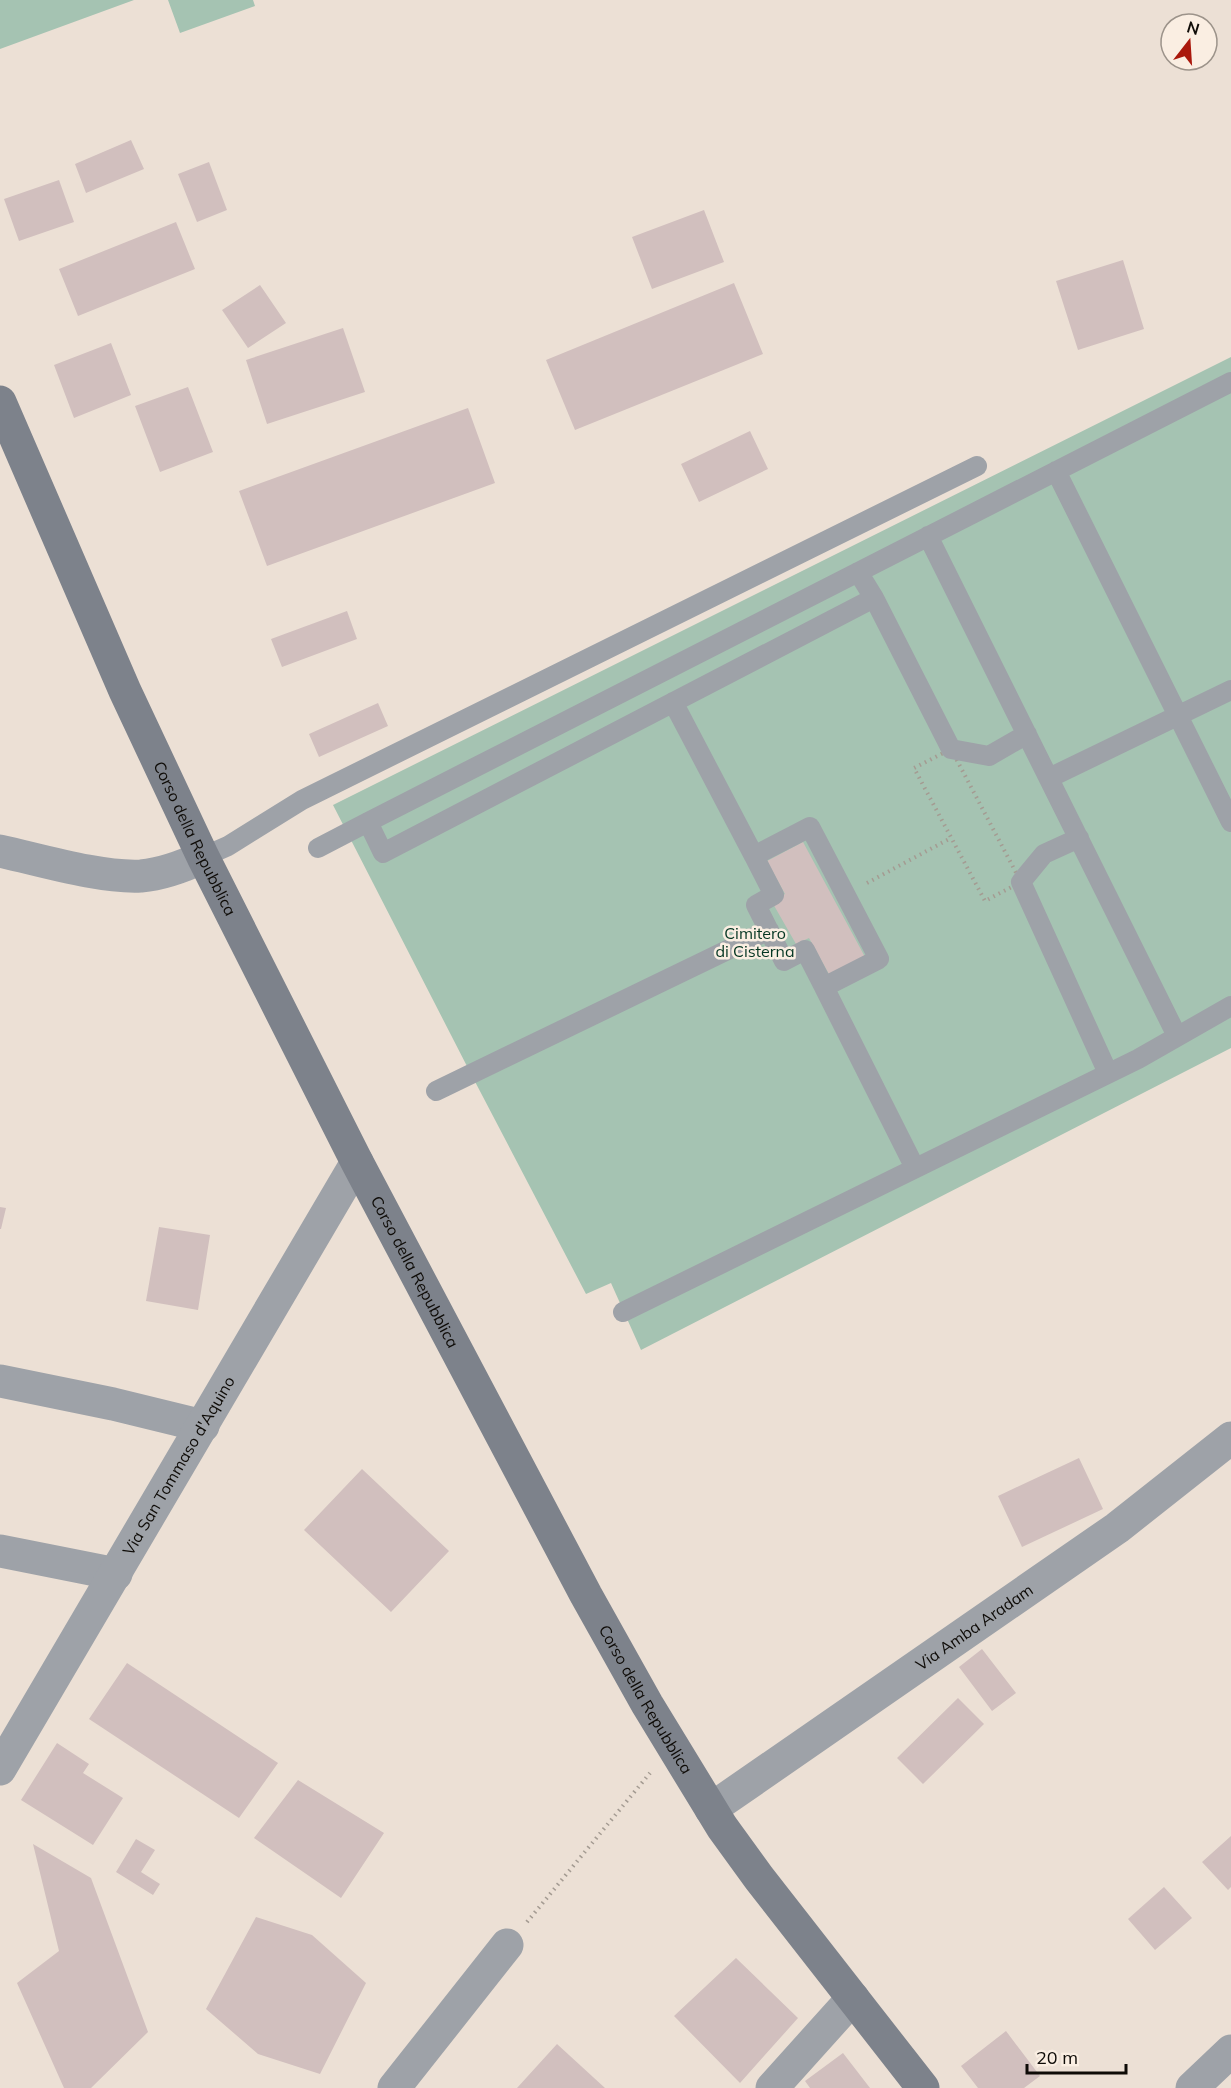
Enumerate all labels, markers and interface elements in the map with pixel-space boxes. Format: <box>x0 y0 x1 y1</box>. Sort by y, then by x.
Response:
north arrow <box>1159 12 1219 72</box>
text: N <box>1185 16 1202 39</box>
street label: Corso della Repubblica <box>149 758 241 919</box>
park label: Cimitero di Cisterna <box>715 923 795 961</box>
street label: Corso della Repubblica <box>367 1192 463 1351</box>
street label: Via San Tommaso d'Aquino <box>118 1372 239 1559</box>
street label: Via Amba Aradam <box>912 1579 1037 1674</box>
street label: Corso della Repubblica <box>595 1621 697 1777</box>
scale bar <box>1027 2037 1126 2075</box>
text: 20 m <box>1036 2046 1078 2069</box>

